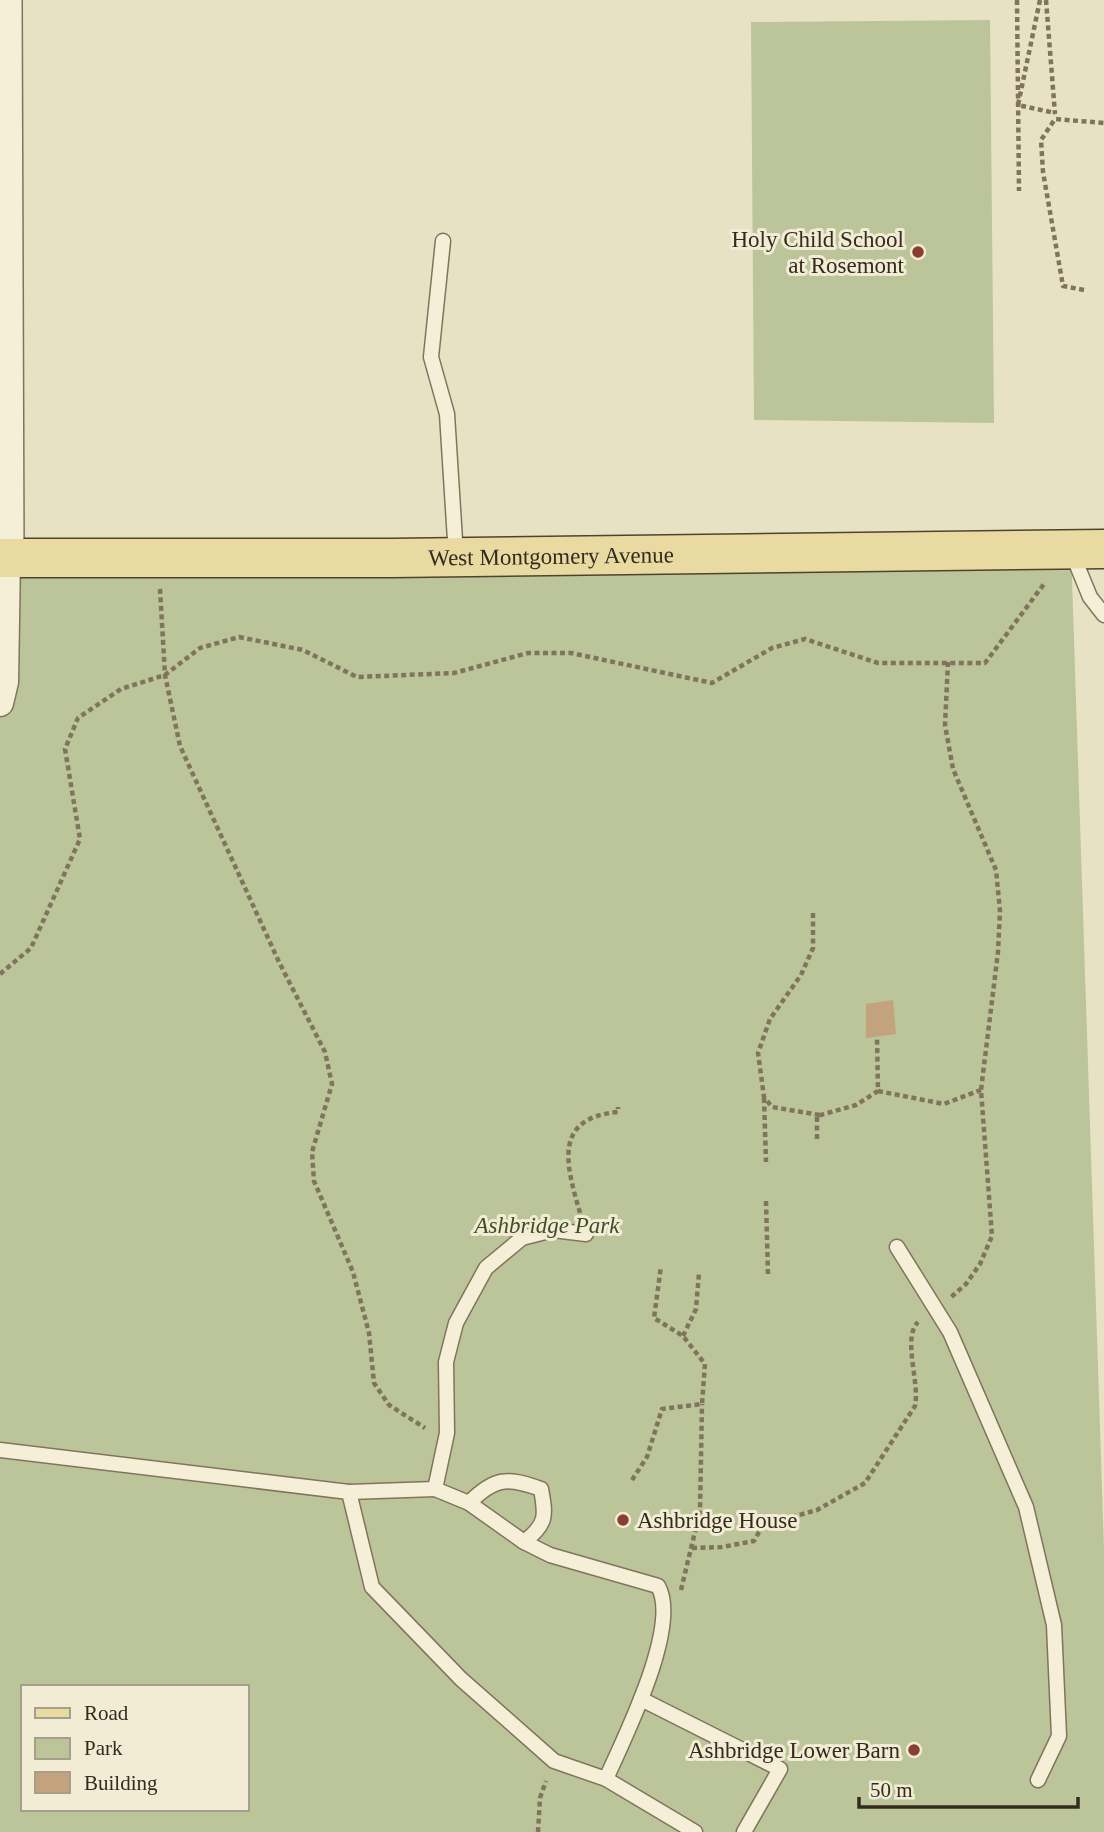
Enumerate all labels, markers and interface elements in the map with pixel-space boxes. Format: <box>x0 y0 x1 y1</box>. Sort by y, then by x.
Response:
place label: Holy Child School at Rosemont <box>731 227 905 278</box>
marker: Holy Child School at Rosemont <box>910 244 926 260</box>
street label: West Montgomery Avenue <box>428 542 674 571</box>
park label: Ashbridge Park <box>472 1213 620 1238</box>
place label: Ashbridge House <box>637 1508 797 1533</box>
marker: Ashbridge House <box>615 1512 631 1528</box>
legend <box>21 1685 248 1811</box>
text: Road <box>84 1701 129 1725</box>
text: Park <box>84 1736 123 1760</box>
place label: Ashbridge Lower Barn <box>688 1738 900 1763</box>
marker: Ashbridge Lower Barn <box>906 1742 922 1758</box>
scale bar <box>859 1766 1078 1810</box>
text: Building <box>84 1771 158 1795</box>
text: 50 m <box>870 1778 913 1802</box>

